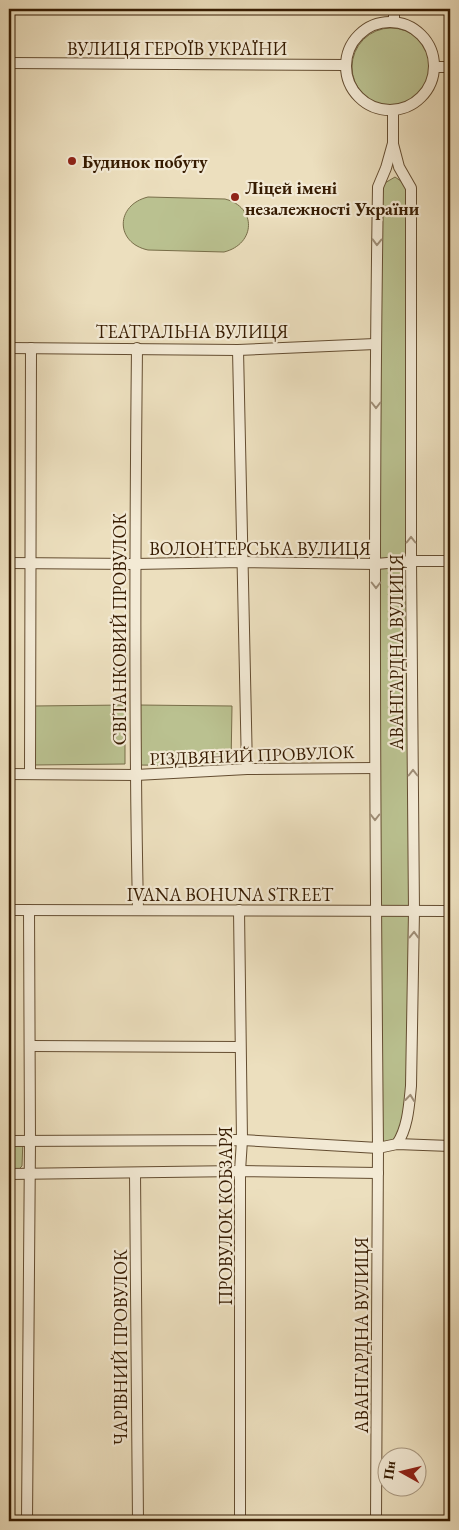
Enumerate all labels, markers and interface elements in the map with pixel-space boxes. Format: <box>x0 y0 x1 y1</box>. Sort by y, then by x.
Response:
street label: ВУЛИЦЯ ГЕРОЇВ УКРАЇНИ <box>67 37 288 60</box>
place label: Будинок побуту <box>82 150 208 173</box>
marker: Будинок побуту <box>66 155 78 167</box>
place label: Ліцей імені незалежності України <box>245 176 420 220</box>
marker: Ліцей імені незалежності України <box>229 191 241 203</box>
one-way arrow <box>372 238 382 246</box>
street label: ТЕАТРАЛЬНА ВУЛИЦЯ <box>96 320 288 343</box>
one-way arrow <box>371 401 381 409</box>
street label: СВІТАНКОВИЙ ПРОВУЛОК <box>108 513 131 745</box>
one-way arrow <box>406 536 416 544</box>
street label: ВОЛОНТЕРСЬКА ВУЛИЦЯ <box>149 537 371 560</box>
street label: АВАНГАРДНА ВУЛИЦЯ <box>385 554 408 751</box>
one-way arrow <box>371 581 381 589</box>
street label: РІЗДВЯНИЙ ПРОВУЛОК <box>149 740 355 770</box>
one-way arrow <box>408 768 418 776</box>
one-way arrow <box>370 813 381 821</box>
street label: IVANA BOHUNA STREET <box>127 883 334 906</box>
one-way arrow <box>409 931 419 938</box>
one-way arrow <box>404 1093 415 1101</box>
street label: ПРОВУЛОК КОБЗАРЯ <box>214 1126 237 1306</box>
street label: АВАНГАРДНА ВУЛИЦЯ <box>350 1237 373 1434</box>
street label: ЧАРІВНИЙ ПРОВУЛОК <box>109 1249 132 1445</box>
north arrow <box>376 1448 426 1498</box>
text: Пн <box>379 1459 399 1481</box>

